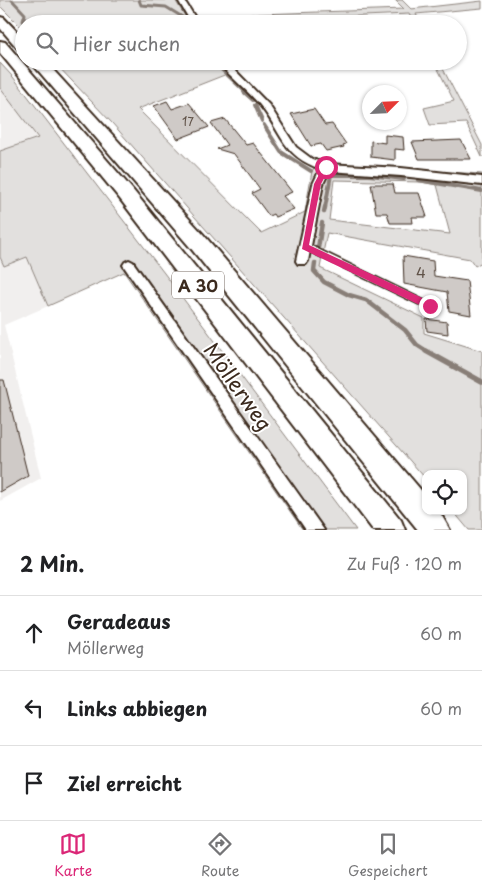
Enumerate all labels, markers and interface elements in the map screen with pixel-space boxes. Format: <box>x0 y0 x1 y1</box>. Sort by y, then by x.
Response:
search box <box>15 15 467 70</box>
icon: search <box>33 29 61 57</box>
text: Hier suchen <box>73 29 180 57</box>
north arrow <box>362 85 407 130</box>
house number: 17 <box>182 112 194 130</box>
route start <box>315 156 338 179</box>
house number: 4 <box>416 260 426 283</box>
road number: A 30 <box>172 272 224 298</box>
route end <box>419 295 442 318</box>
street label: Möllerweg <box>197 335 281 437</box>
map controls <box>422 470 467 515</box>
button: locate <box>422 470 467 515</box>
text: 2 Min. <box>20 547 84 579</box>
text: Zu Fuß · 120 m <box>347 551 462 575</box>
text: Geradeaus <box>67 607 171 635</box>
icon: ahead <box>20 619 48 647</box>
text: 60 m <box>420 621 462 645</box>
text: Möllerweg <box>67 635 145 659</box>
icon: left <box>20 694 48 722</box>
text: Links abbiegen <box>67 694 207 722</box>
text: 60 m <box>420 696 462 720</box>
icon: arrive <box>20 769 48 797</box>
text: Ziel erreicht <box>67 769 182 797</box>
tab: Karte <box>54 830 92 881</box>
tab: Route <box>201 830 239 881</box>
tab: Gespeichert <box>348 830 428 881</box>

